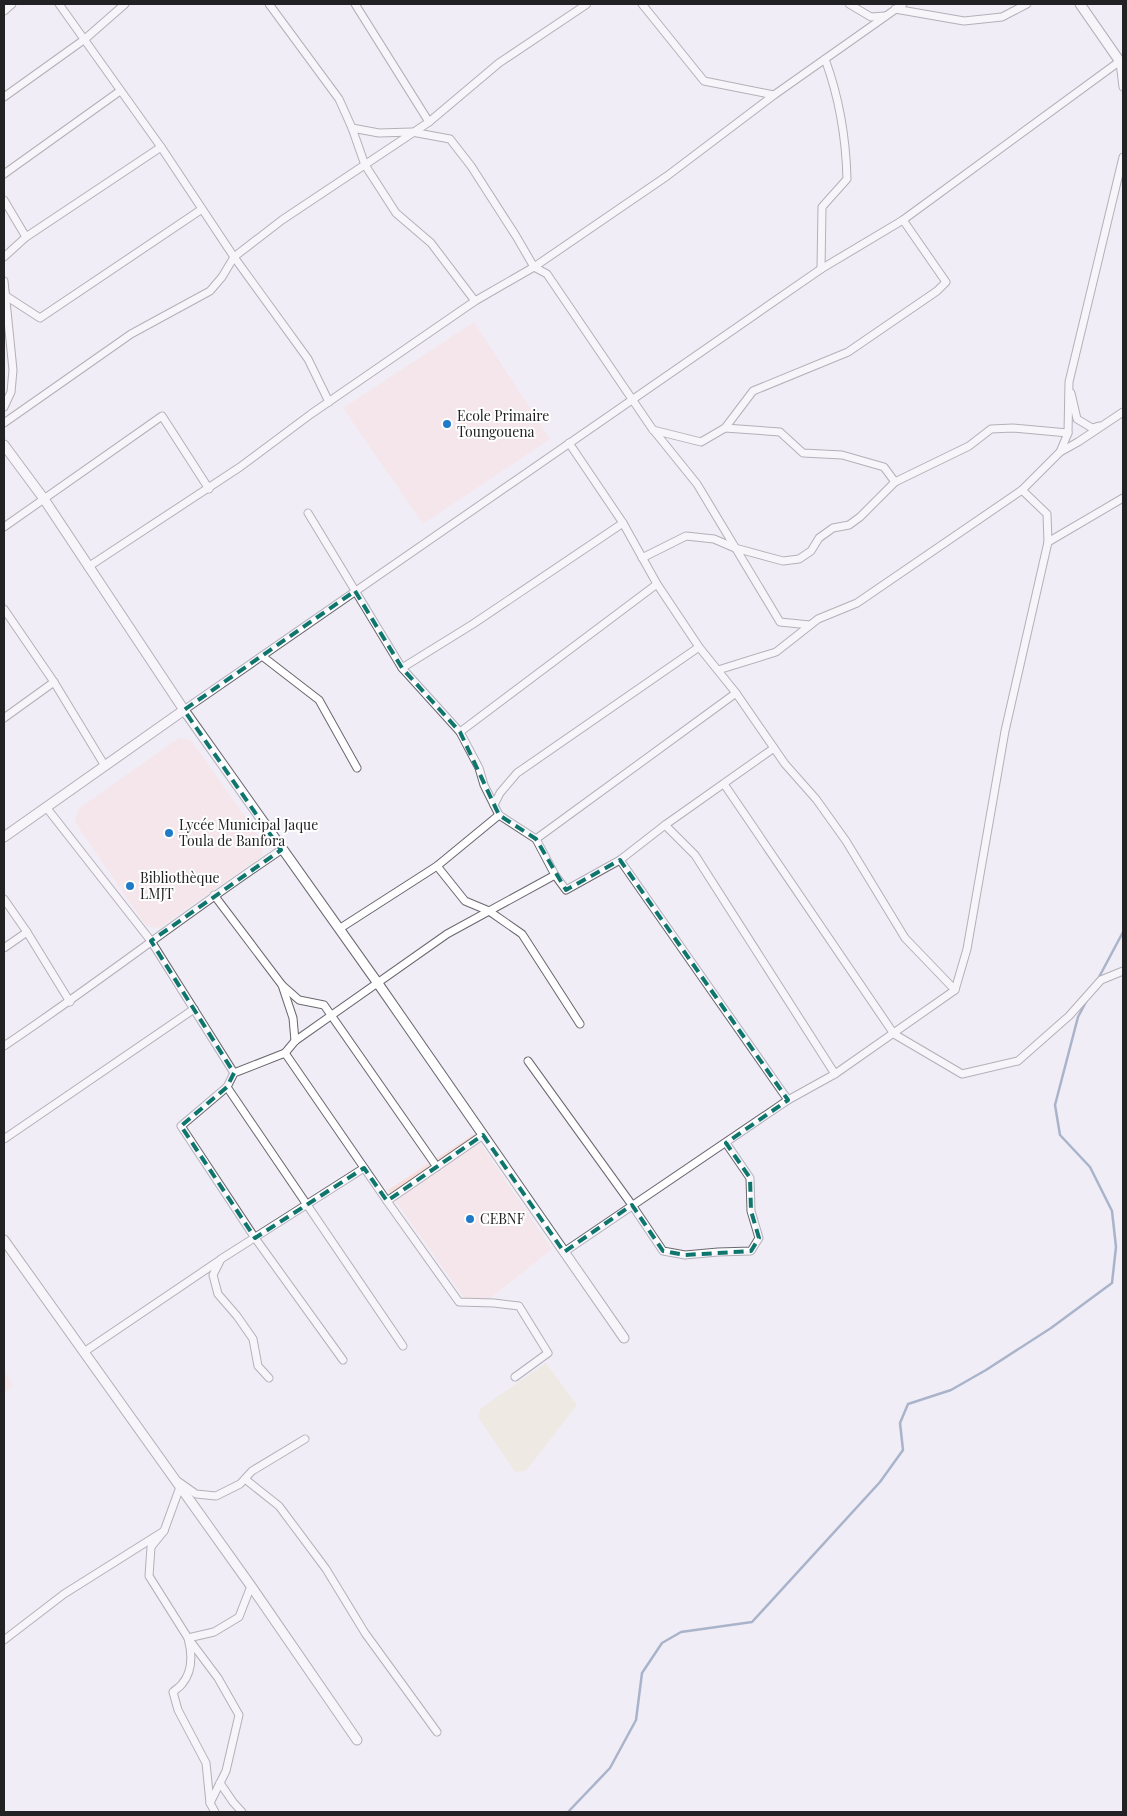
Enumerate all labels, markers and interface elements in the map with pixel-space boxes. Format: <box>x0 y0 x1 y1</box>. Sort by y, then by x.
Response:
place label: Ecole Primaire Toungouena <box>457 406 549 441</box>
marker: Ecole Primaire Toungouena <box>441 418 453 430</box>
place label: Lycée Municipal Jaque Toula de Banfora <box>179 815 318 850</box>
marker: Lycée Municipal Jaque Toula de Banfora <box>163 827 175 839</box>
place label: Bibliothèque LMJT <box>140 868 220 903</box>
marker: Bibliothèque LMJT <box>124 880 136 892</box>
place label: CEBNF <box>480 1209 525 1228</box>
marker: CEBNF <box>464 1213 476 1225</box>

